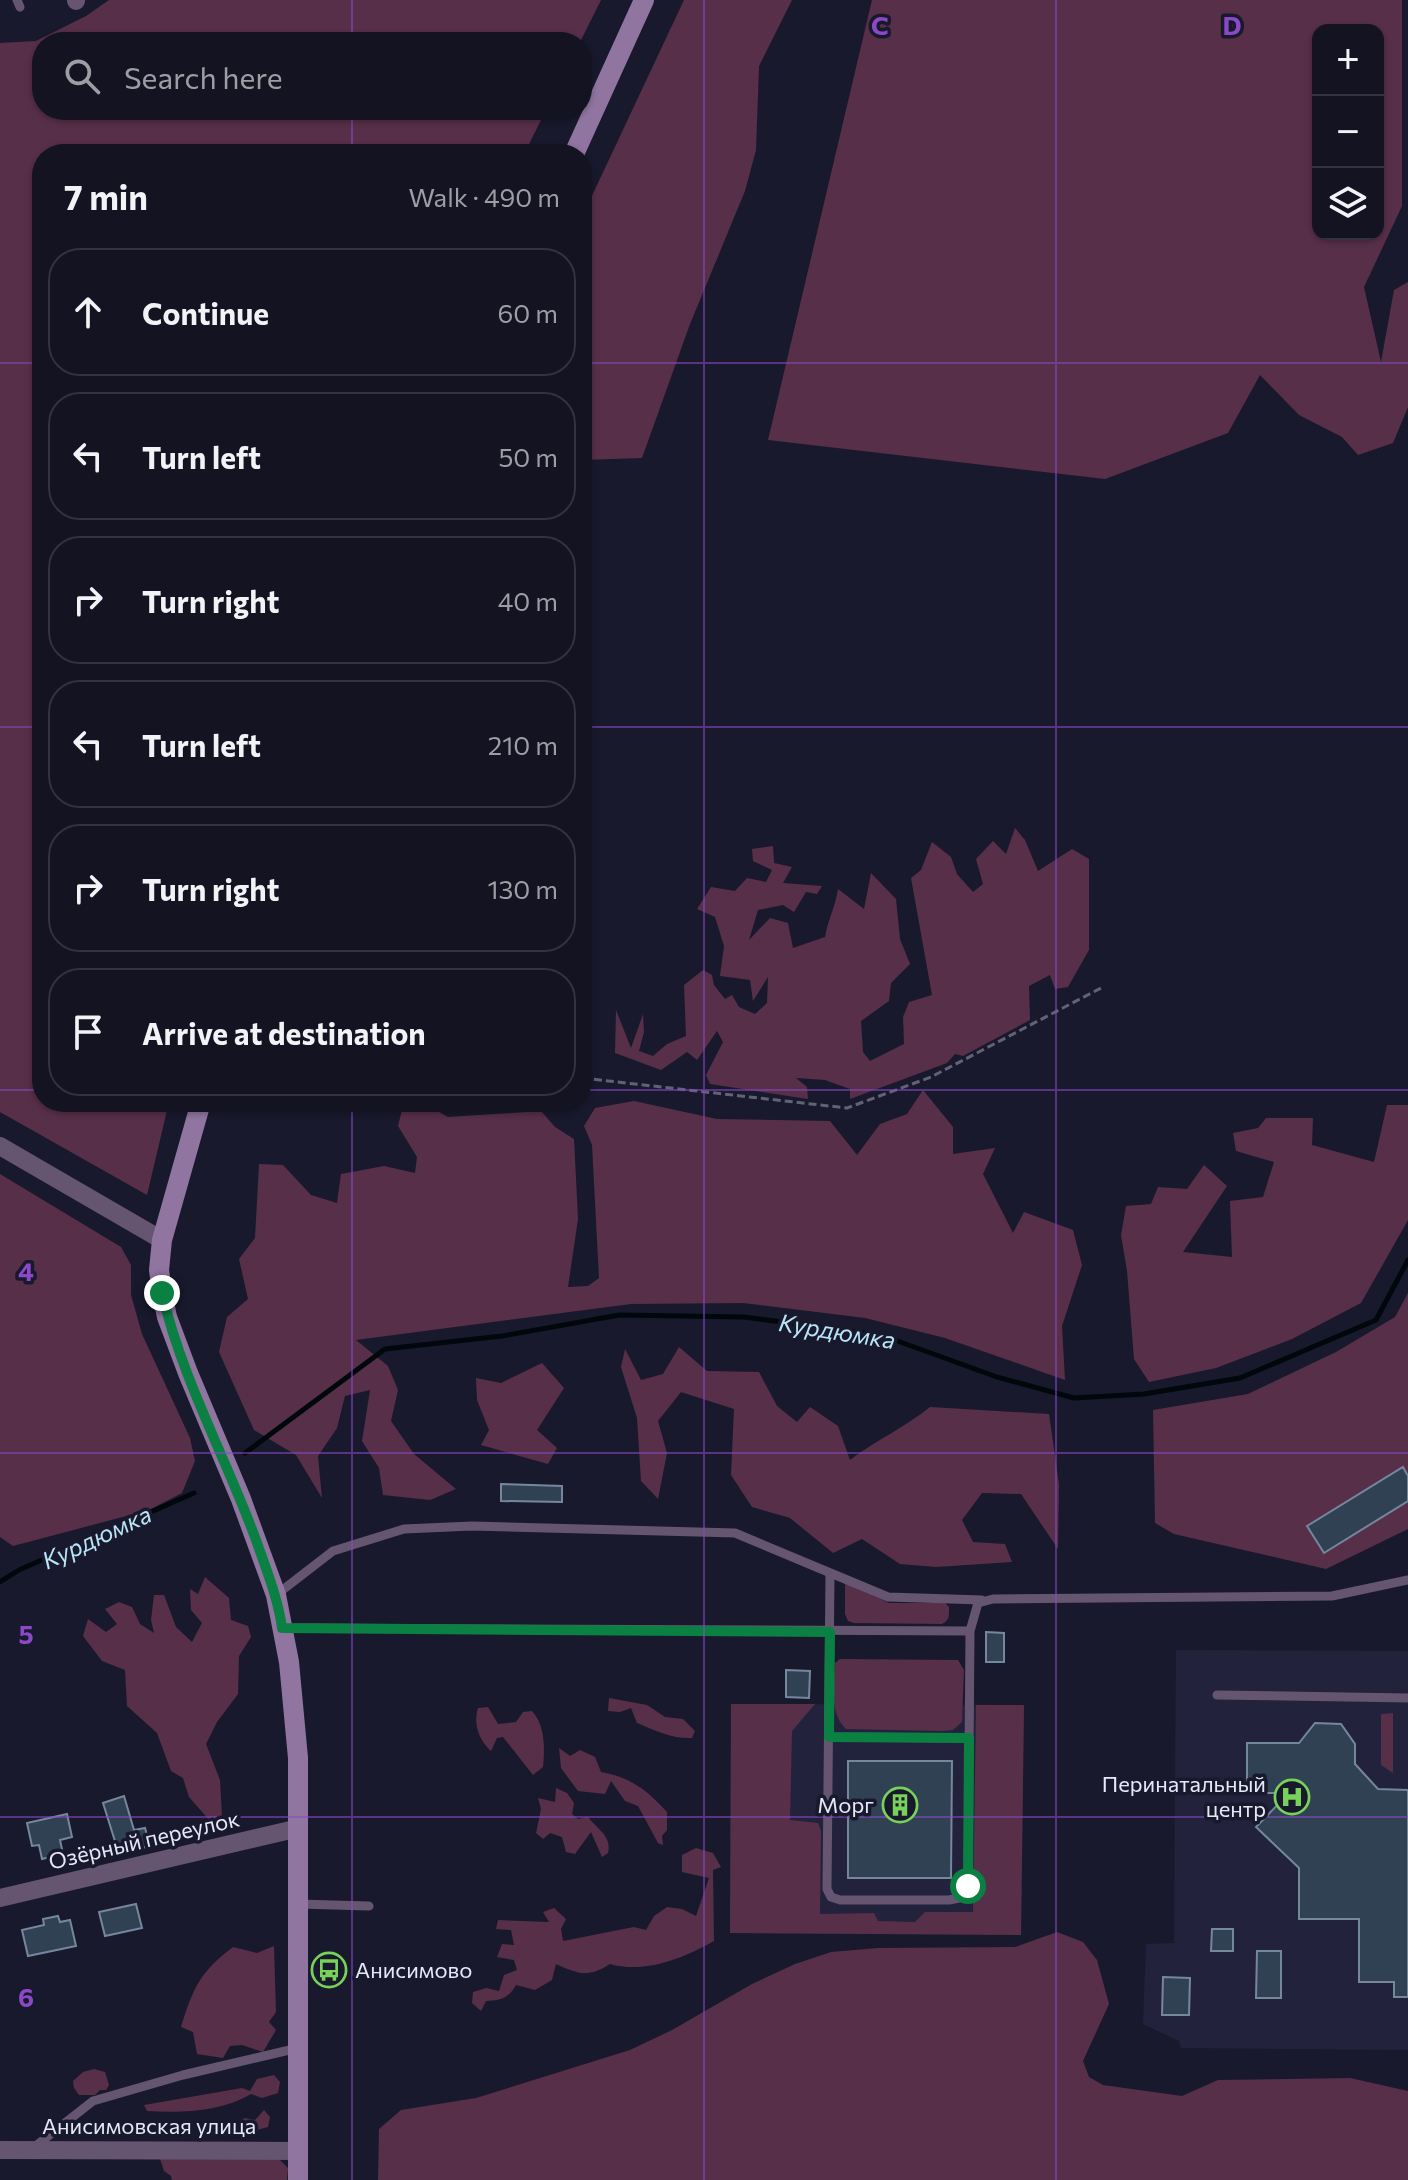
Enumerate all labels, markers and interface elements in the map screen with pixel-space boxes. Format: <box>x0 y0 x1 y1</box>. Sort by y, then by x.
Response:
text: C <box>871 9 889 40</box>
text: D <box>1222 9 1242 40</box>
map controls <box>1312 24 1384 240</box>
button: + <box>1312 24 1384 96</box>
search box <box>32 32 592 120</box>
icon: search <box>60 54 104 98</box>
text: Search here <box>124 58 283 95</box>
button: − <box>1312 96 1384 168</box>
button: layers <box>1312 168 1384 240</box>
text: 7 min <box>64 175 148 217</box>
text: Walk · 490 m <box>408 181 560 212</box>
icon: ahead <box>66 290 110 334</box>
text: Continue <box>142 294 269 331</box>
text: 60 m <box>498 297 558 328</box>
icon: left <box>66 434 110 478</box>
text: Turn left <box>142 438 261 475</box>
text: 50 m <box>498 441 558 472</box>
icon: right <box>66 578 110 622</box>
text: Turn right <box>142 582 279 619</box>
text: 40 m <box>498 585 558 616</box>
icon: left <box>66 722 110 766</box>
text: Turn left <box>142 726 261 763</box>
text: 210 m <box>488 729 558 760</box>
icon: right <box>66 866 110 910</box>
text: Turn right <box>142 870 279 907</box>
text: 130 m <box>487 873 558 904</box>
icon: arrive <box>66 1010 110 1054</box>
text: Arrive at destination <box>142 1014 426 1051</box>
text: 4 <box>18 1255 34 1286</box>
route end <box>144 1275 180 1311</box>
water label: Курдюмка <box>777 1307 898 1354</box>
water label: Курдюмка <box>37 1499 156 1575</box>
text: 5 <box>18 1618 34 1649</box>
place label: Перинатальный центр <box>1102 1770 1266 1822</box>
hospital icon: Перинатальный центр <box>1273 1778 1311 1816</box>
building icon: Морг <box>881 1786 919 1824</box>
place label: Морг <box>817 1791 874 1818</box>
street label: Озёрный переулок <box>46 1804 242 1875</box>
route start <box>950 1868 986 1904</box>
bus stop icon: Анисимово <box>310 1951 348 1989</box>
place label: Анисимово <box>355 1956 472 1983</box>
text: 6 <box>18 1981 34 2012</box>
street label: Анисимовская улица <box>42 2112 256 2139</box>

